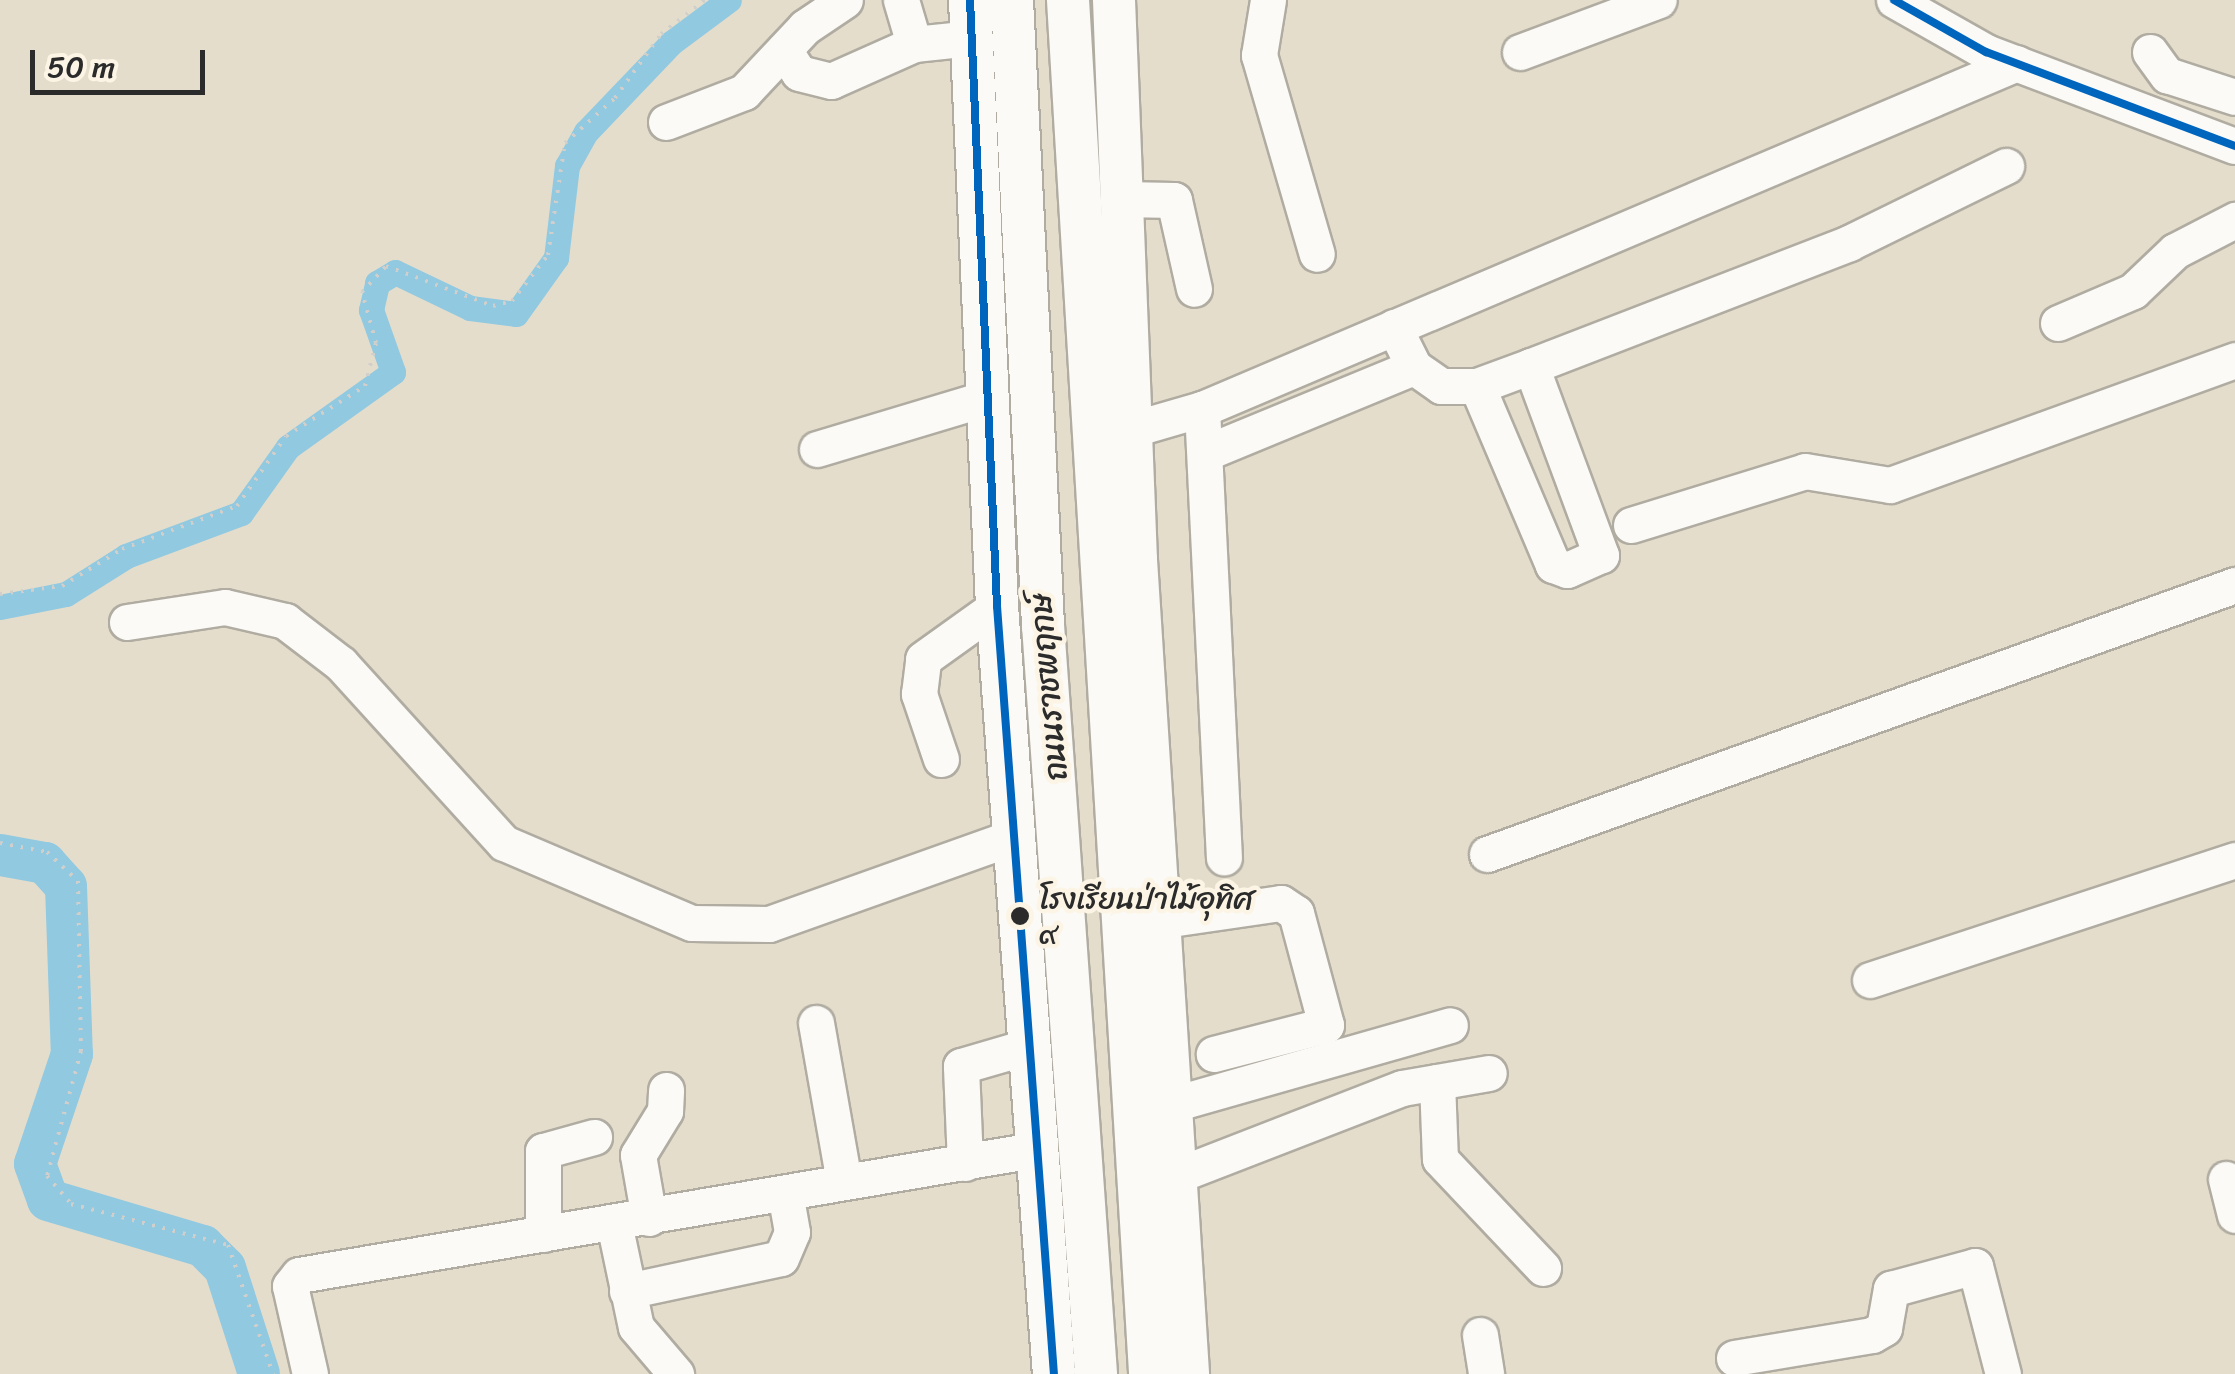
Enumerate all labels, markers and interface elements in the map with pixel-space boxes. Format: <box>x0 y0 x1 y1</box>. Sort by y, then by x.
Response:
scale bar <box>35 30 210 92</box>
text: 50 m <box>47 40 115 94</box>
street label: ถนนราชพฤกษ์ <box>1022 592 1076 782</box>
place label: โรงเรียนป่าไม้อุทิศ ๙ <box>1039 881 1253 952</box>
marker: โรงเรียนป่าไม้อุทิศ ๙ <box>1010 906 1030 926</box>

